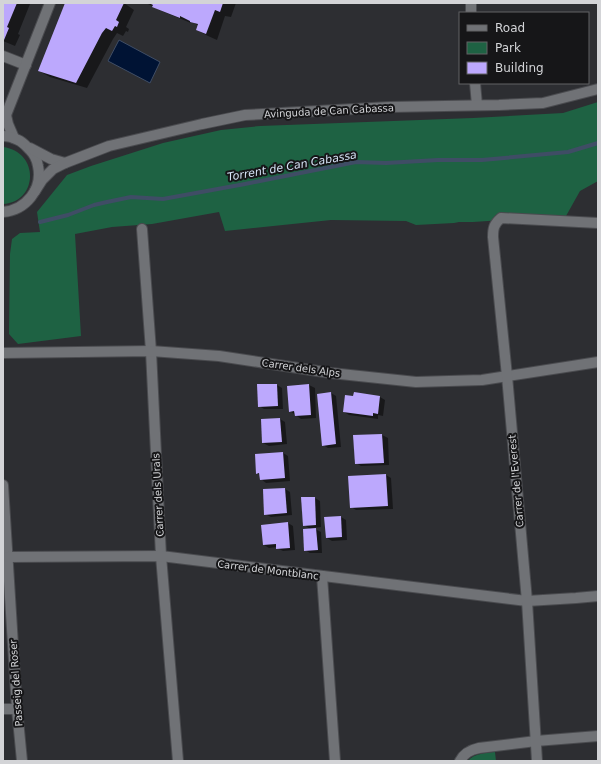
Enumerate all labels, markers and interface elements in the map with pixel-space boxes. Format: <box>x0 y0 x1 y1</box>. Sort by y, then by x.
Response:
legend <box>459 12 589 84</box>
text: Road <box>495 21 525 35</box>
text: Park <box>495 41 521 55</box>
text: Building <box>495 61 544 75</box>
street label: Avinguda de Can Cabassa <box>264 102 394 120</box>
water label: Torrent de Can Cabassa <box>226 148 358 184</box>
street label: Carrer dels Alps <box>261 357 341 379</box>
street label: Carrer de l'Everest <box>506 434 526 528</box>
street label: Carrer dels Urals <box>150 453 166 537</box>
street label: Carrer de Montblanc <box>217 558 319 582</box>
street label: Passeig del Roser <box>7 638 25 727</box>

